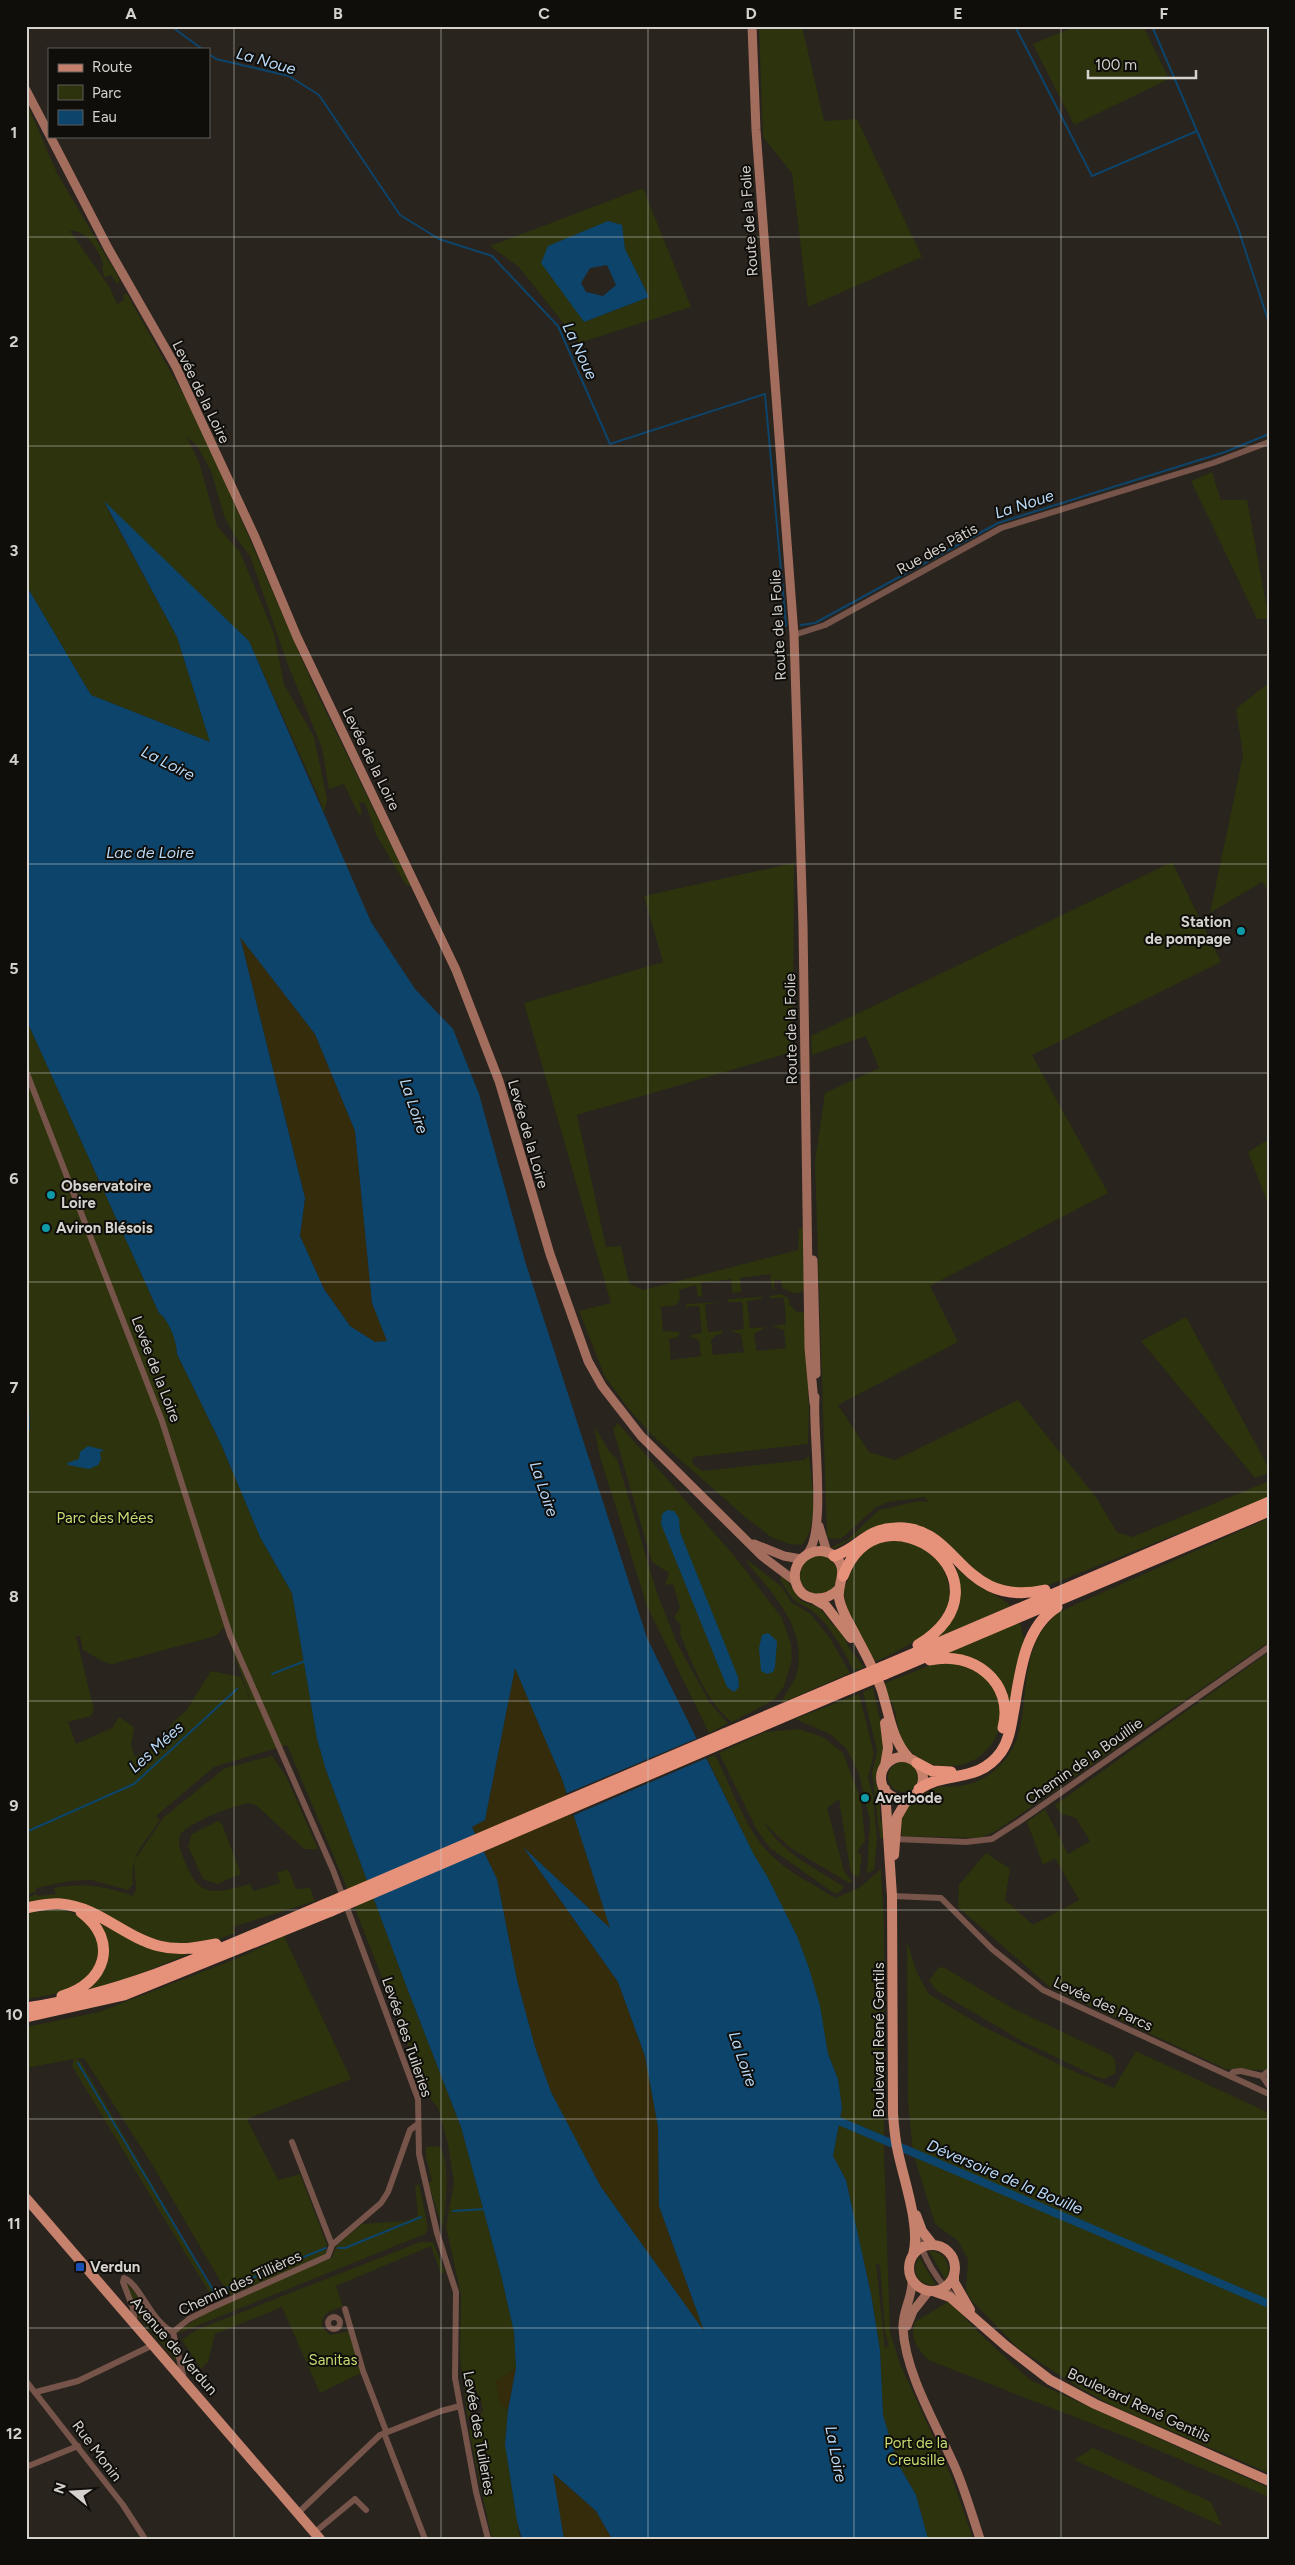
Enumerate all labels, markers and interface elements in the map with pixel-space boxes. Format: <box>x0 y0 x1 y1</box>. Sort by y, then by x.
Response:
text: A <box>125 4 137 23</box>
text: B <box>333 4 343 23</box>
text: C <box>538 4 550 23</box>
text: D <box>745 4 757 23</box>
text: E <box>953 4 963 23</box>
text: F <box>1160 4 1169 23</box>
water label: La Noue <box>234 43 298 79</box>
legend <box>48 48 210 138</box>
scale bar <box>1088 48 1195 80</box>
text: 100 m <box>1095 56 1137 74</box>
text: Route <box>92 58 132 76</box>
text: Parc <box>92 84 121 102</box>
text: Eau <box>92 108 117 126</box>
text: 1 <box>11 123 17 142</box>
street label: Route de la Folie <box>736 165 762 277</box>
water label: La Noue <box>558 319 602 383</box>
text: 2 <box>9 332 19 351</box>
street label: Levée de la Loire <box>168 338 234 446</box>
water label: La Noue <box>992 485 1056 522</box>
street label: Rue des Pâtis <box>893 519 981 579</box>
text: 3 <box>10 541 19 560</box>
street label: Route de la Folie <box>766 569 790 681</box>
street label: Levée de la Loire <box>338 705 404 813</box>
water label: La Loire <box>138 742 198 785</box>
text: 4 <box>9 750 19 769</box>
water label: Lac de Loire <box>106 843 194 862</box>
place label: Station de pompage <box>1145 913 1232 948</box>
marker: Station de pompage <box>1235 925 1247 937</box>
text: 5 <box>9 959 19 978</box>
street label: Route de la Folie <box>781 973 801 1085</box>
water label: La Loire <box>396 1076 432 1136</box>
street label: Levée de la Loire <box>504 1078 552 1190</box>
text: 6 <box>9 1169 19 1188</box>
place label: Observatoire Loire <box>61 1177 152 1212</box>
marker: Observatoire Loire <box>45 1189 57 1201</box>
place label: Aviron Blésois <box>56 1219 153 1237</box>
marker: Aviron Blésois <box>40 1222 52 1234</box>
street label: Levée de la Loire <box>128 1313 184 1425</box>
text: 7 <box>10 1378 19 1397</box>
water label: La Loire <box>526 1459 562 1519</box>
park label: Parc des Mées <box>57 1509 153 1527</box>
text: 8 <box>9 1587 19 1606</box>
street label: Chemin de la Bouillie <box>1022 1714 1146 1808</box>
water label: Les Mées <box>125 1717 188 1777</box>
place label: Averbode <box>875 1789 943 1807</box>
marker: Averbode <box>859 1792 871 1804</box>
text: 9 <box>9 1796 19 1815</box>
street label: Boulevard René Gentils <box>870 1962 888 2118</box>
street label: Levée des Parcs <box>1050 1973 1156 2035</box>
street label: Levée des Tuileries <box>378 1975 436 2099</box>
text: 10 <box>5 2005 23 2024</box>
water label: La Loire <box>725 2029 761 2089</box>
water label: Déversoire de la Bouille <box>924 2136 1086 2219</box>
text: 11 <box>7 2214 21 2233</box>
street label: Chemin des Tillières <box>176 2247 304 2319</box>
place label: Verdun <box>90 2258 140 2276</box>
marker: Verdun <box>74 2261 86 2273</box>
street label: Avenue de Verdun <box>127 2293 221 2399</box>
park label: Sanitas <box>309 2351 358 2369</box>
street label: Boulevard René Gentils <box>1065 2364 1213 2446</box>
street label: Levée des Tuileries <box>459 2369 499 2497</box>
street label: Rue Monin <box>68 2417 126 2485</box>
text: 12 <box>6 2424 22 2443</box>
water label: La Loire <box>821 2424 851 2484</box>
park label: Port de la Creusille <box>884 2434 948 2469</box>
north arrow <box>48 2468 98 2518</box>
text: N <box>50 2480 70 2496</box>

